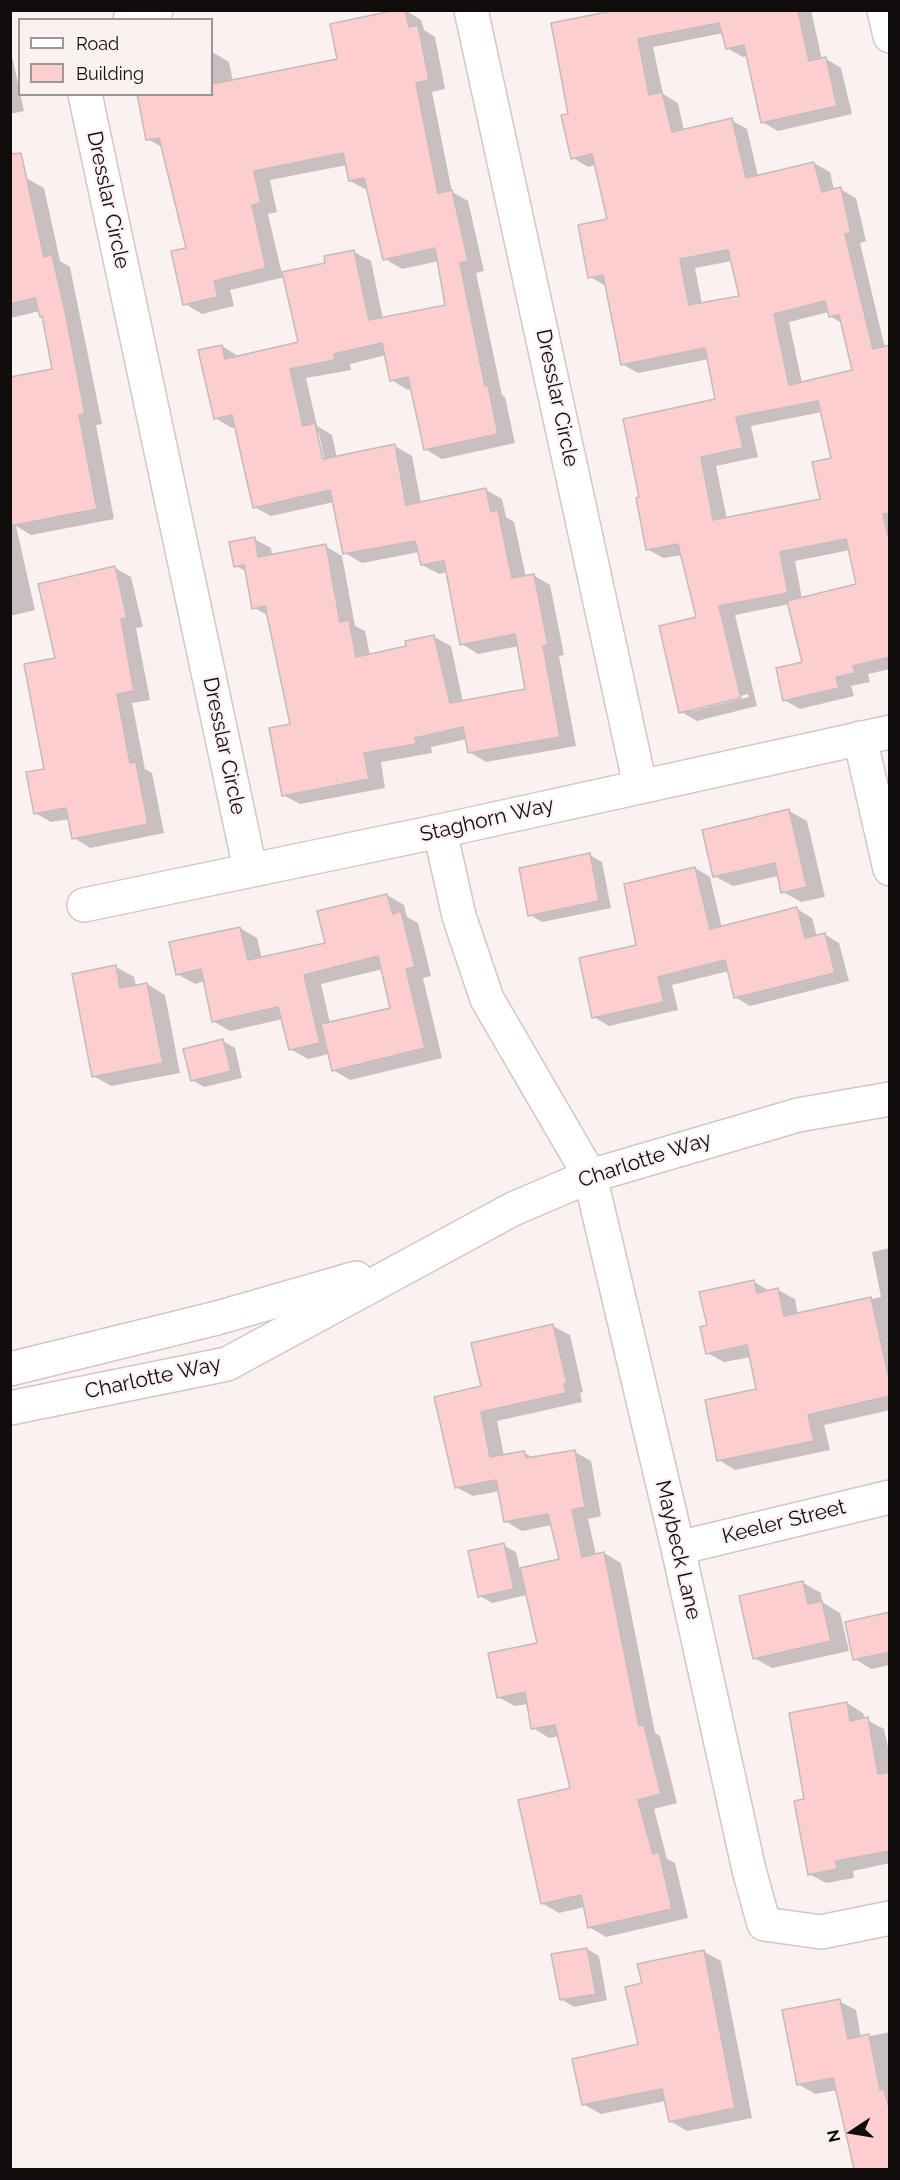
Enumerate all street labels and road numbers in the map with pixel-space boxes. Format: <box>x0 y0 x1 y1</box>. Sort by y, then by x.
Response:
street label: Dresslar Circle <box>81 129 135 271</box>
street label: Dresslar Circle <box>530 327 584 469</box>
street label: Dresslar Circle <box>197 675 251 817</box>
street label: Staghorn Way <box>417 792 557 848</box>
street label: Charlotte Way <box>575 1127 715 1193</box>
street label: Charlotte Way <box>83 1351 223 1405</box>
street label: Maybeck Lane <box>650 1478 706 1622</box>
street label: Keeler Street <box>720 1494 848 1550</box>

